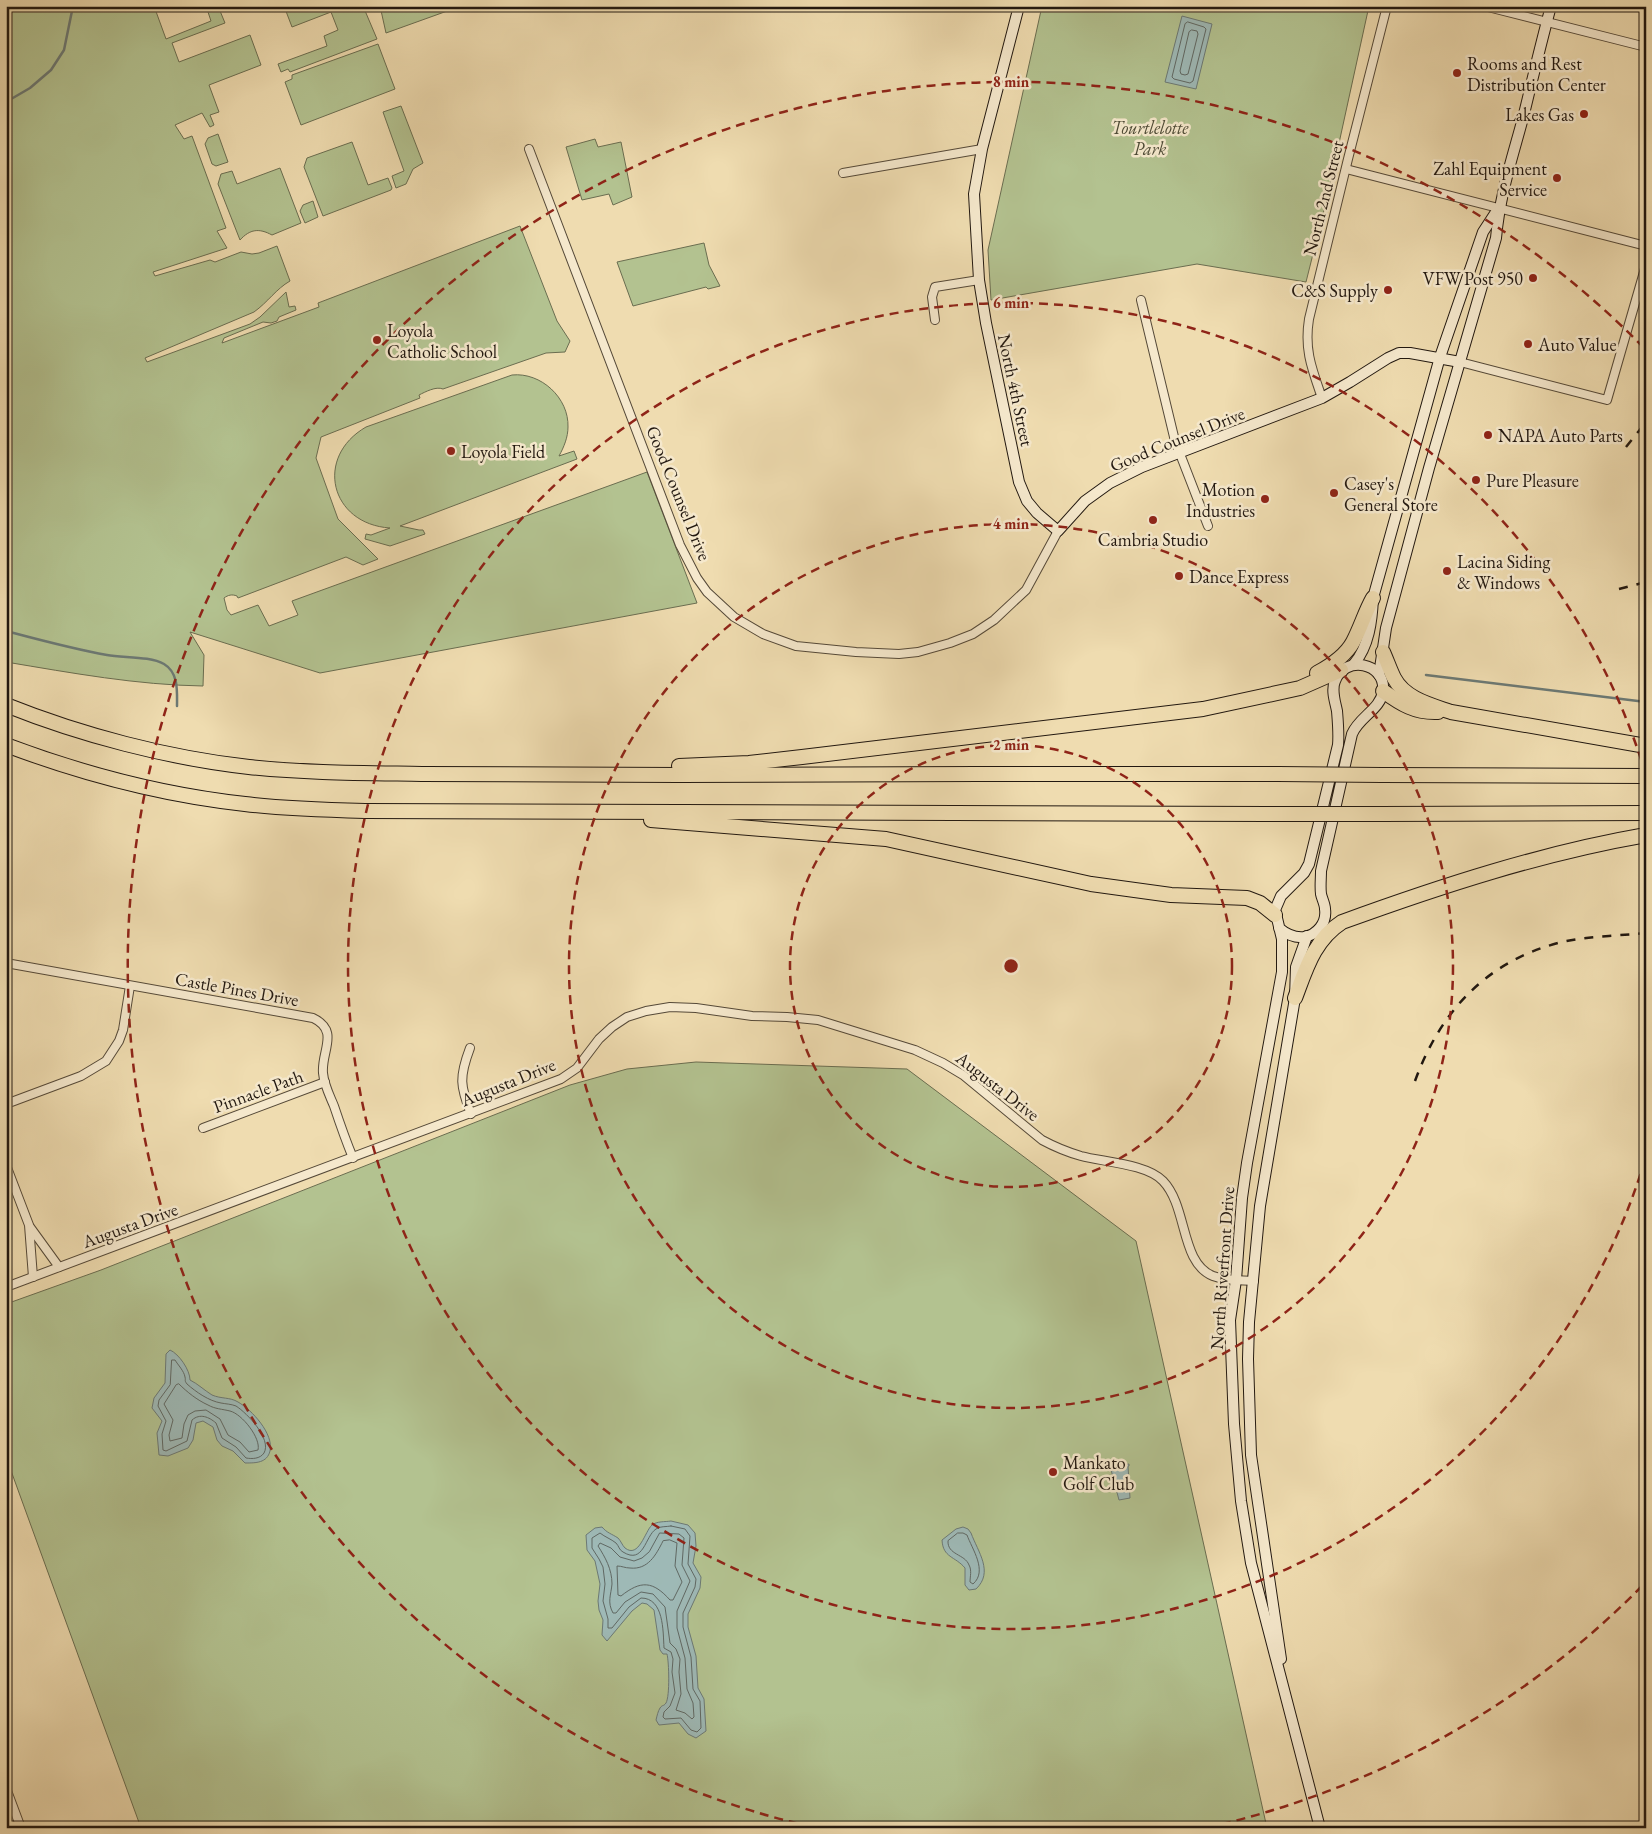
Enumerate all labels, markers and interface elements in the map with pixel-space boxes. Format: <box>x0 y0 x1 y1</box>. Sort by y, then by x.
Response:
place label: Rooms and Rest Distribution Center <box>1467 52 1606 96</box>
marker: Rooms and Rest Distribution Center <box>1451 67 1463 79</box>
text: 8 min <box>993 72 1030 91</box>
place label: Lakes Gas <box>1505 103 1574 126</box>
marker: Lakes Gas <box>1578 108 1590 120</box>
park label: Tourtlelotte Park <box>1112 116 1189 160</box>
street label: North 2nd Street <box>1298 138 1349 258</box>
place label: Zahl Equipment Service <box>1433 157 1547 201</box>
marker: Zahl Equipment Service <box>1551 172 1563 184</box>
place label: VFW Post 950 <box>1423 267 1523 290</box>
marker: VFW Post 950 <box>1527 272 1539 284</box>
place label: C&S Supply <box>1291 279 1378 302</box>
marker: C&S Supply <box>1382 284 1394 296</box>
text: 6 min <box>993 293 1030 312</box>
place label: Loyola Catholic School <box>387 319 497 363</box>
street label: North 4th Street <box>993 332 1039 449</box>
place label: Auto Value <box>1537 333 1616 356</box>
marker: Loyola Catholic School <box>371 334 383 346</box>
marker: Auto Value <box>1522 338 1534 350</box>
street label: Good Counsel Drive <box>1106 401 1248 477</box>
street label: Good Counsel Drive <box>641 422 717 564</box>
place label: NAPA Auto Parts <box>1498 424 1623 447</box>
marker: NAPA Auto Parts <box>1482 429 1494 441</box>
place label: Loyola Field <box>461 440 546 463</box>
marker: Loyola Field <box>445 445 457 457</box>
place label: Pure Pleasure <box>1486 469 1579 492</box>
place label: Casey's General Store <box>1344 472 1438 516</box>
marker: Pure Pleasure <box>1470 474 1482 486</box>
place label: Motion Industries <box>1186 478 1255 522</box>
marker: Casey's General Store <box>1328 487 1340 499</box>
marker: Motion Industries <box>1259 493 1271 505</box>
text: 4 min <box>993 514 1030 533</box>
marker: Cambria Studio <box>1147 514 1159 526</box>
place label: Cambria Studio <box>1098 528 1208 551</box>
place label: Lacina Siding & Windows <box>1457 550 1551 594</box>
place label: Dance Express <box>1189 565 1289 588</box>
marker: Lacina Siding & Windows <box>1441 565 1453 577</box>
marker: Dance Express <box>1173 570 1185 582</box>
text: 2 min <box>993 735 1030 754</box>
centre of rings <box>1002 957 1020 975</box>
street label: Castle Pines Drive <box>173 967 301 1011</box>
street label: Augusta Drive <box>951 1046 1044 1126</box>
street label: Augusta Drive <box>456 1053 559 1112</box>
street label: Pinnacle Path <box>210 1064 306 1118</box>
street label: North Riverfront Drive <box>1205 1186 1239 1350</box>
street label: Augusta Drive <box>78 1197 181 1253</box>
place label: Mankato Golf Club <box>1063 1451 1134 1495</box>
marker: Mankato Golf Club <box>1047 1466 1059 1478</box>

